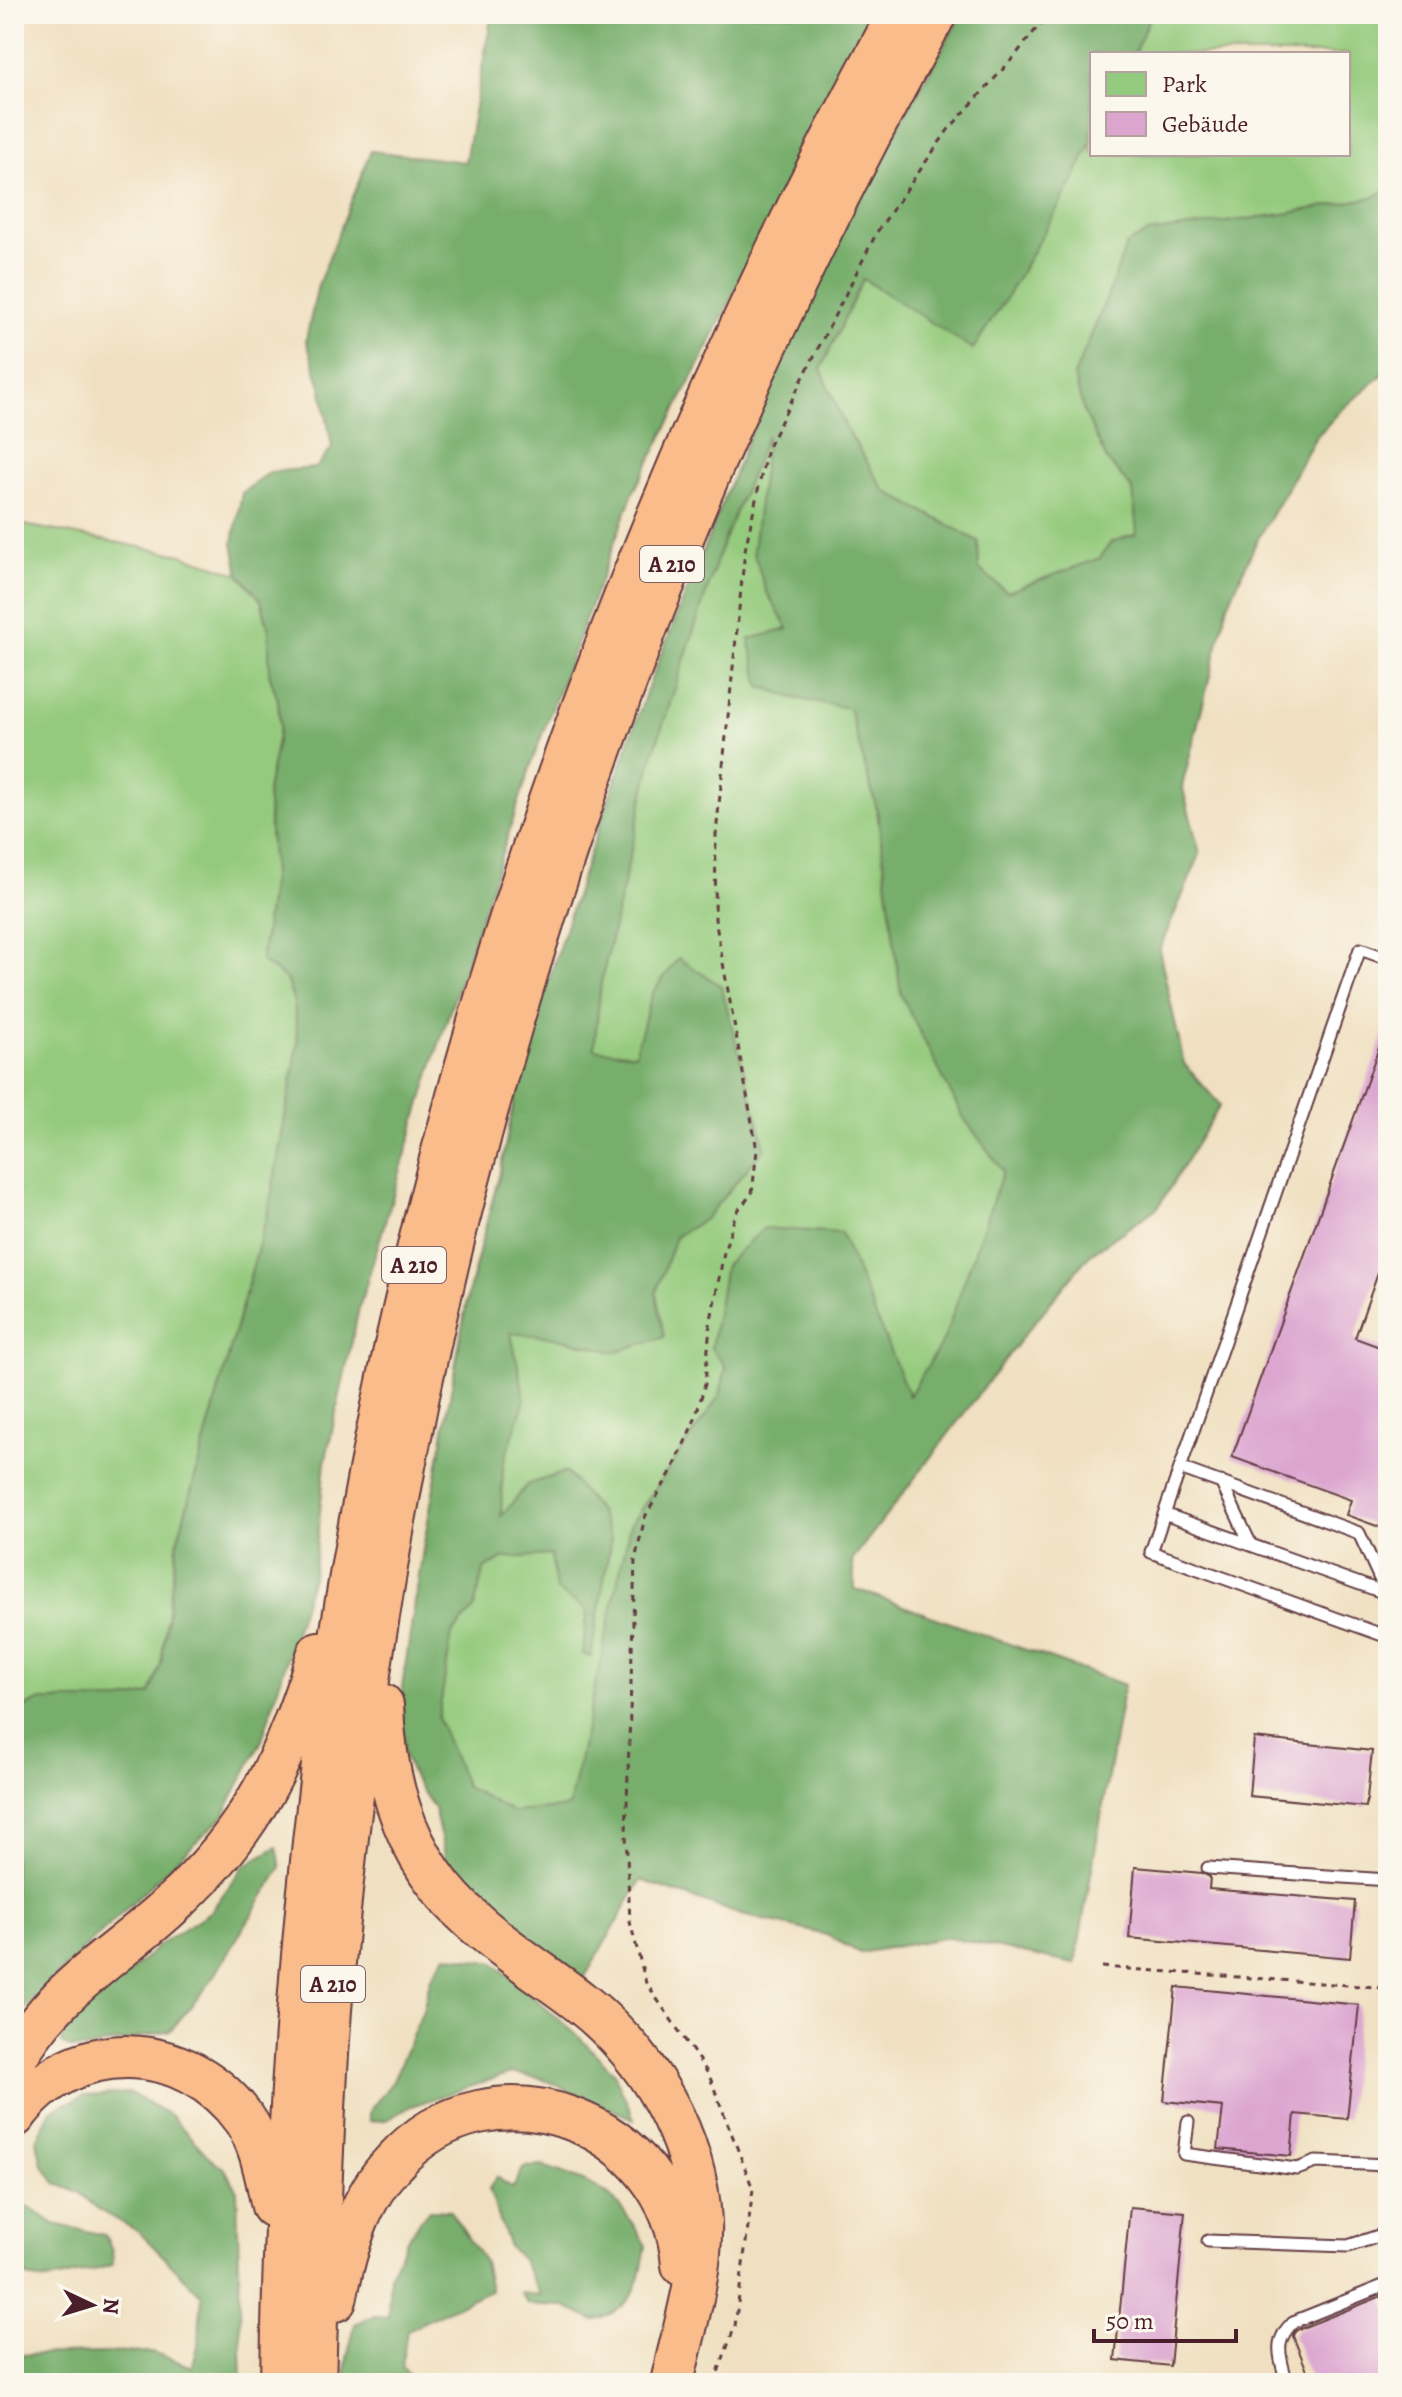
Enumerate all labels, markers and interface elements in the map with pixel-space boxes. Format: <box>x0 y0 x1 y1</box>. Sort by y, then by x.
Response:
legend <box>1090 52 1350 156</box>
text: Park <box>1162 68 1207 100</box>
text: Gebäude <box>1162 108 1248 140</box>
road number: A 210 <box>640 546 704 582</box>
road number: A 210 <box>382 1247 446 1283</box>
road number: A 210 <box>301 1966 365 2002</box>
north arrow <box>52 2265 132 2345</box>
scale bar <box>1094 2293 1236 2343</box>
text: N <box>95 2297 126 2315</box>
text: 50 m <box>1106 2305 1154 2337</box>

